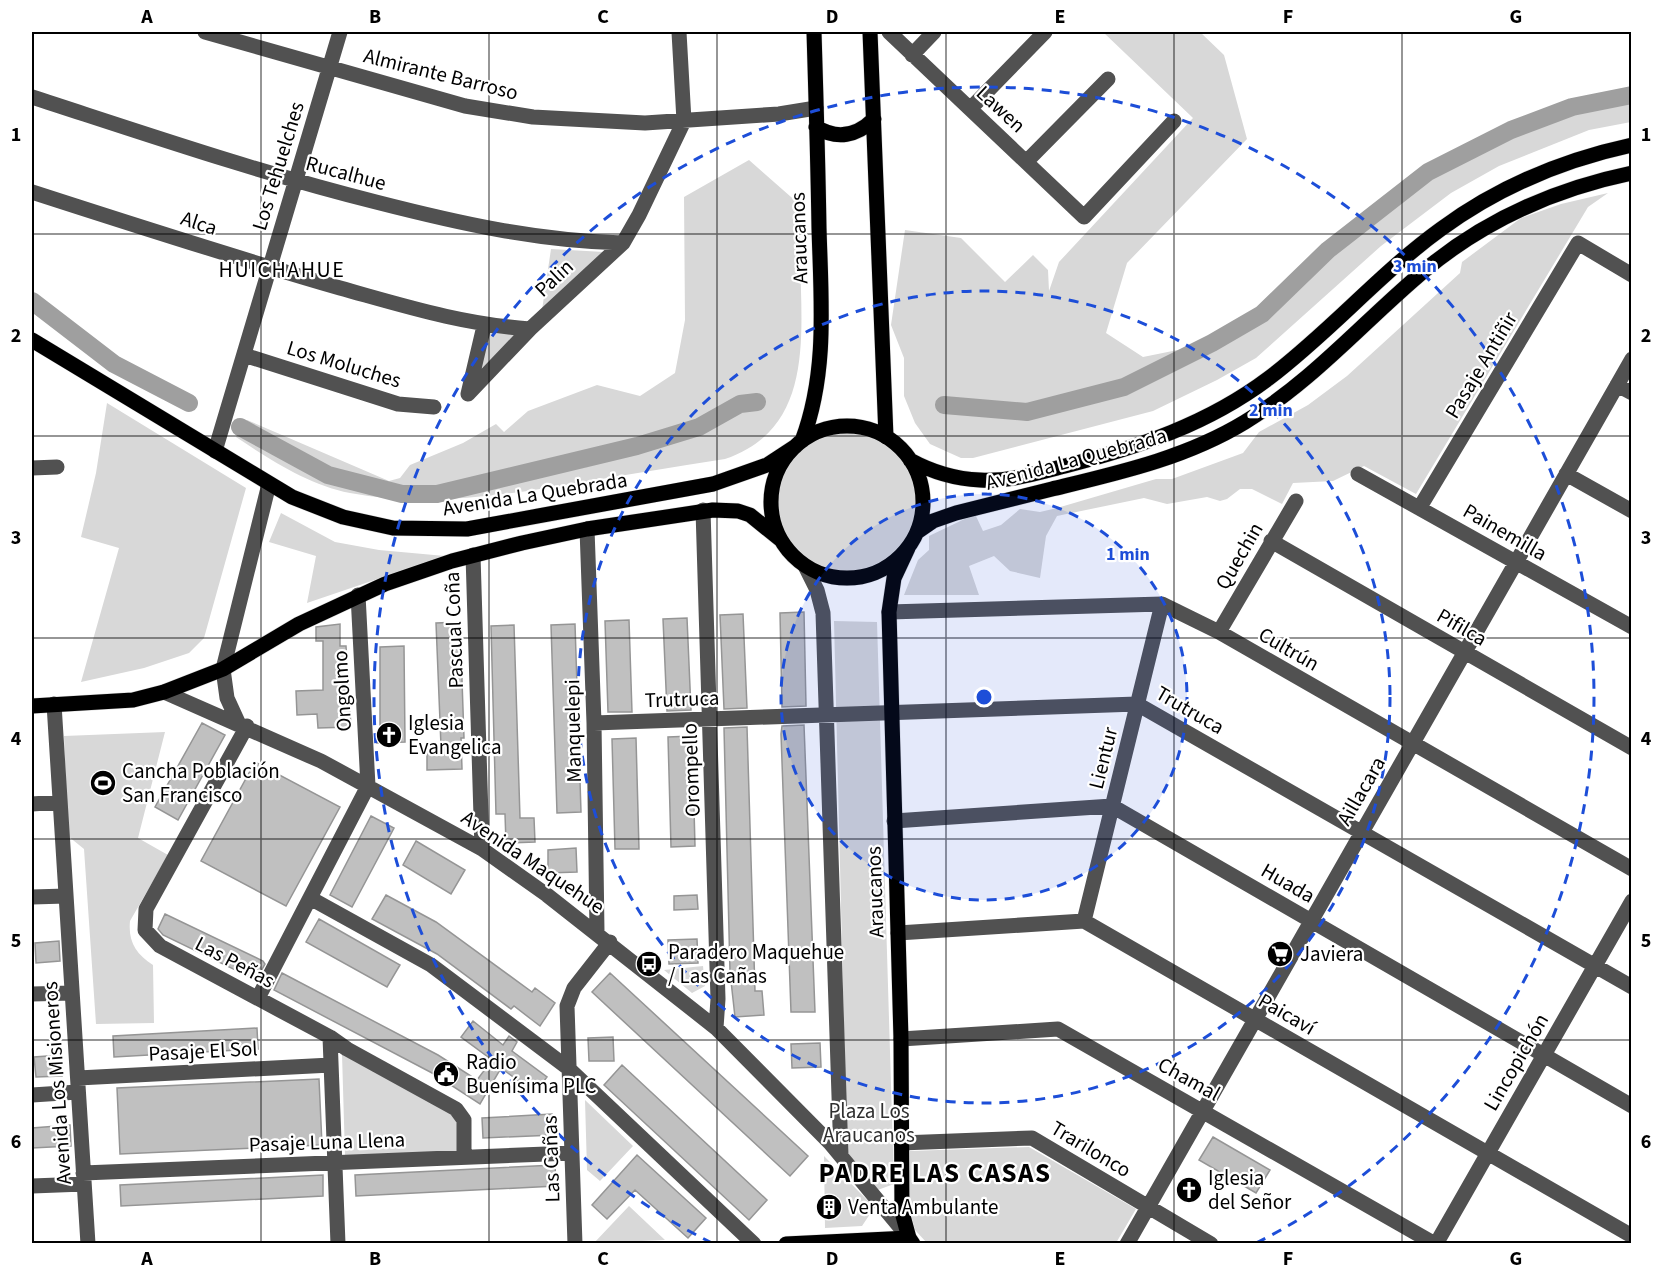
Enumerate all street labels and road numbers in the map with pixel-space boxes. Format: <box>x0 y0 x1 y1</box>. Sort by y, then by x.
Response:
street label: Almirante Barroso <box>361 40 521 108</box>
street label: Lawen <box>970 78 1032 140</box>
street label: Los Tehuelches <box>244 98 312 234</box>
street label: Rucalhue <box>303 148 389 198</box>
street label: Araucanos <box>782 191 816 284</box>
street label: Alca <box>177 203 221 243</box>
street label: Palin <box>528 252 580 304</box>
street label: Pasaje Antiñir <box>1437 305 1525 424</box>
street label: Los Moluches <box>283 332 405 396</box>
street label: Avenida La Quebrada <box>982 420 1170 498</box>
street label: Avenida La Quebrada <box>441 465 629 523</box>
street label: Painemilla <box>1457 496 1553 568</box>
street label: Quechin <box>1208 517 1270 595</box>
street label: Pascual Coña <box>437 571 471 689</box>
street label: Pifilca <box>1431 601 1493 653</box>
street label: Cultrún <box>1253 620 1325 678</box>
street label: Ongolmo <box>325 650 359 732</box>
street label: Trutruca <box>1150 678 1230 742</box>
street label: Manquelepi <box>557 679 589 783</box>
street label: Trutruca <box>644 683 720 715</box>
street label: Orompello <box>674 723 708 817</box>
street label: Lientur <box>1081 723 1125 792</box>
street label: Aillacara <box>1329 751 1393 831</box>
street label: Avenida Maquehue <box>455 803 611 921</box>
street label: Araucanos <box>858 845 892 938</box>
street label: Huada <box>1255 856 1321 910</box>
street label: Las Peñas <box>190 928 280 996</box>
street label: Avenida Los Misioneros <box>35 980 79 1186</box>
street label: Paicaví <box>1253 986 1322 1043</box>
street label: Lincopichón <box>1476 1008 1556 1116</box>
street label: Pasaje El Sol <box>148 1033 258 1069</box>
street label: Chamal <box>1152 1050 1226 1108</box>
street label: Trarilonco <box>1045 1113 1137 1185</box>
street label: Las Cañas <box>534 1115 568 1203</box>
street label: Pasaje Luna Llena <box>248 1124 406 1160</box>

